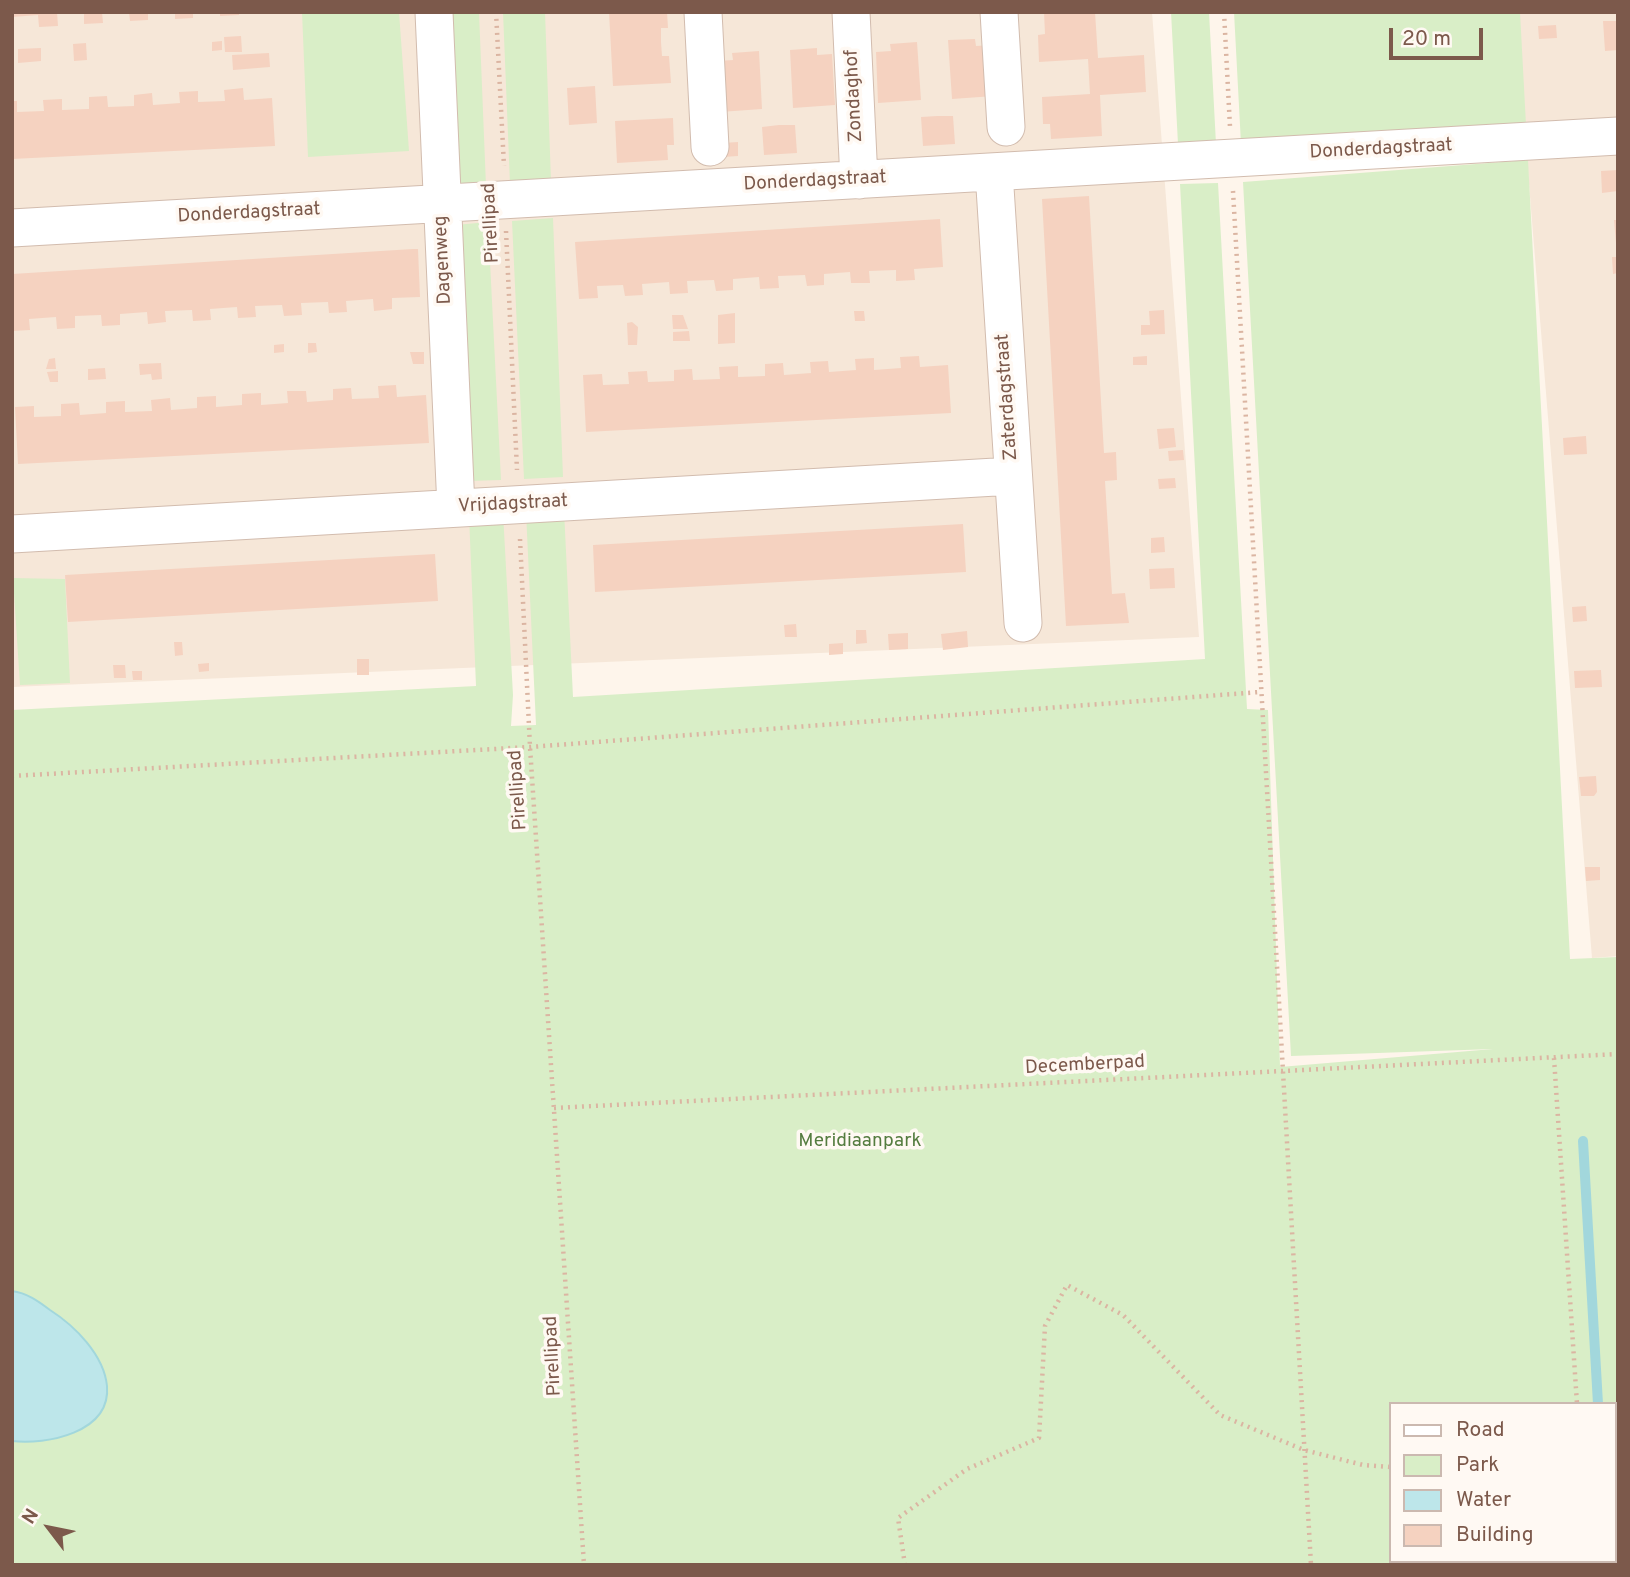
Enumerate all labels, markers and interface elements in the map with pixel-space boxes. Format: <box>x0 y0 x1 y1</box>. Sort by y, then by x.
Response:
scale bar <box>1392 14 1486 58</box>
text: 20 m <box>1402 26 1451 53</box>
street label: Zondaghof <box>841 49 869 143</box>
street label: Donderdagstraat <box>1309 135 1453 165</box>
street label: Donderdagstraat <box>743 167 887 197</box>
street label: Pirellipad <box>479 182 505 264</box>
street label: Donderdagstraat <box>177 199 321 229</box>
street label: Dagenweg <box>430 215 458 305</box>
street label: Zaterdagstraat <box>992 333 1024 461</box>
street label: Vrijdagstraat <box>457 491 569 519</box>
street label: Pirellipad <box>505 749 533 831</box>
street label: Decemberpad <box>1024 1051 1146 1081</box>
park label: Meridiaanpark <box>798 1131 922 1153</box>
street label: Pirellipad <box>541 1315 567 1397</box>
legend <box>1388 1402 1616 1563</box>
text: Road <box>1456 1417 1505 1444</box>
text: Park <box>1456 1452 1499 1479</box>
text: Water <box>1456 1487 1511 1514</box>
north arrow <box>14 1493 84 1563</box>
text: N <box>17 1505 45 1529</box>
text: Building <box>1456 1522 1534 1549</box>

